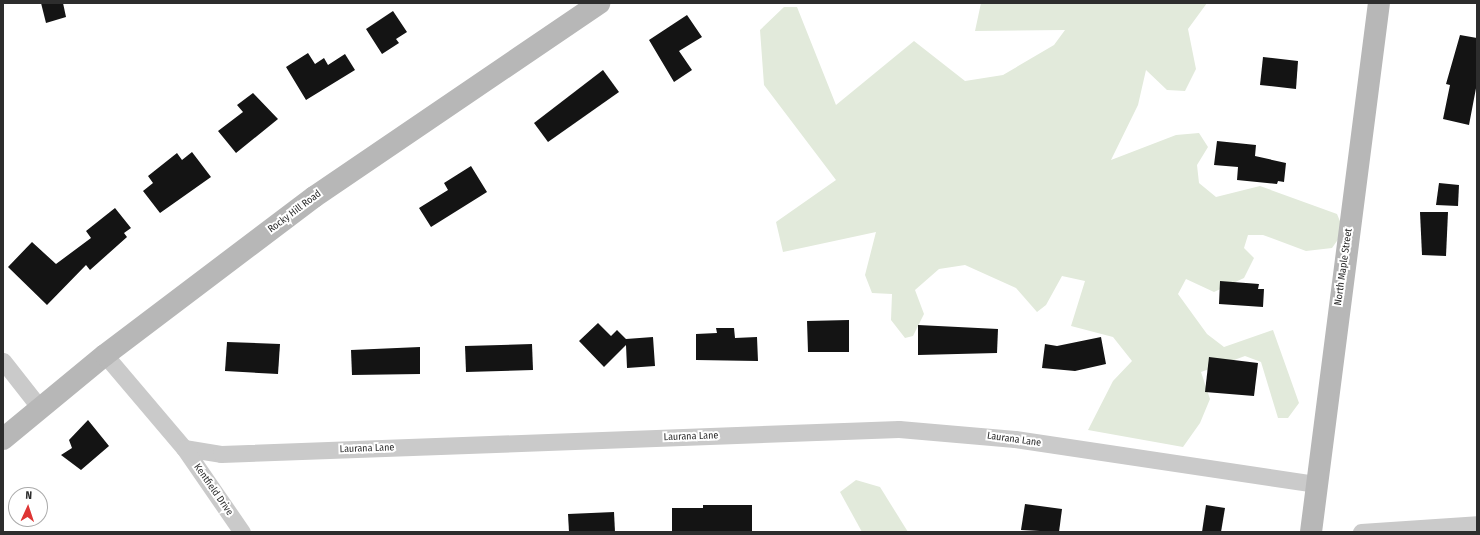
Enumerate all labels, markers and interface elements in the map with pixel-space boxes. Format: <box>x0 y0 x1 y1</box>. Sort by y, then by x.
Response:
street label: Rocky Hill Road <box>266 188 324 236</box>
street label: North Maple Street <box>1333 228 1355 306</box>
street label: Laurana Lane <box>664 430 718 444</box>
street label: Laurana Lane <box>986 430 1042 450</box>
street label: Laurana Lane <box>340 442 394 456</box>
street label: Kentfield Drive <box>191 462 235 518</box>
north arrow <box>8 487 48 527</box>
text: N <box>25 489 32 502</box>

